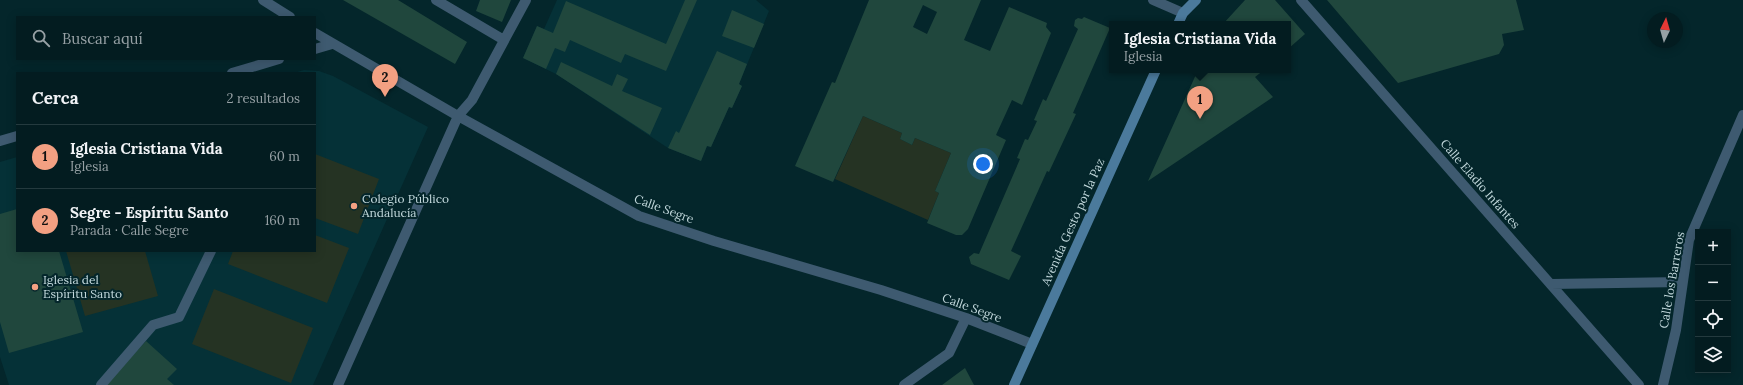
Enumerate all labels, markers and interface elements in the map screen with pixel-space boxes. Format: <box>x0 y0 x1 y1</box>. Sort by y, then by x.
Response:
north arrow <box>1647 12 1683 48</box>
search box <box>16 16 316 60</box>
popup <box>1109 21 1291 73</box>
icon: search <box>30 27 52 49</box>
text: Buscar aquí <box>62 29 143 48</box>
text: Iglesia Cristiana Vida <box>1124 29 1276 48</box>
text: Iglesia <box>1124 48 1162 65</box>
pin: 2 <box>372 64 398 97</box>
pin: 1 <box>1187 86 1213 119</box>
text: Cerca <box>32 87 79 109</box>
text: 2 resultados <box>227 90 300 107</box>
street label: Calle Eladio Infantes <box>1437 136 1524 232</box>
text: Iglesia Cristiana Vida <box>70 139 223 158</box>
text: 1 <box>42 148 48 165</box>
text: 60 m <box>269 148 300 165</box>
your location <box>973 154 993 174</box>
street label: Avenida Gesto por la Paz <box>1037 156 1107 289</box>
text: Iglesia <box>70 158 109 175</box>
place label: Colegio Público Andalucía <box>361 191 449 220</box>
street label: Calle Segre <box>632 191 696 226</box>
marker: Colegio Público Andalucía <box>349 201 359 211</box>
text: Segre - Espíritu Santo <box>70 203 228 222</box>
text: 2 <box>42 212 48 229</box>
text: 160 m <box>265 212 300 229</box>
text: Parada · Calle Segre <box>70 222 189 239</box>
map controls <box>1695 229 1731 373</box>
button: + <box>1695 229 1731 265</box>
street label: Calle los Barreros <box>1656 230 1687 329</box>
button: − <box>1695 265 1731 301</box>
place label: Iglesia del Espíritu Santo <box>43 272 122 301</box>
marker: Iglesia del Espíritu Santo <box>30 282 40 292</box>
street label: Calle Segre <box>940 290 1004 325</box>
button: locate <box>1695 301 1731 337</box>
button: layers <box>1695 337 1731 373</box>

